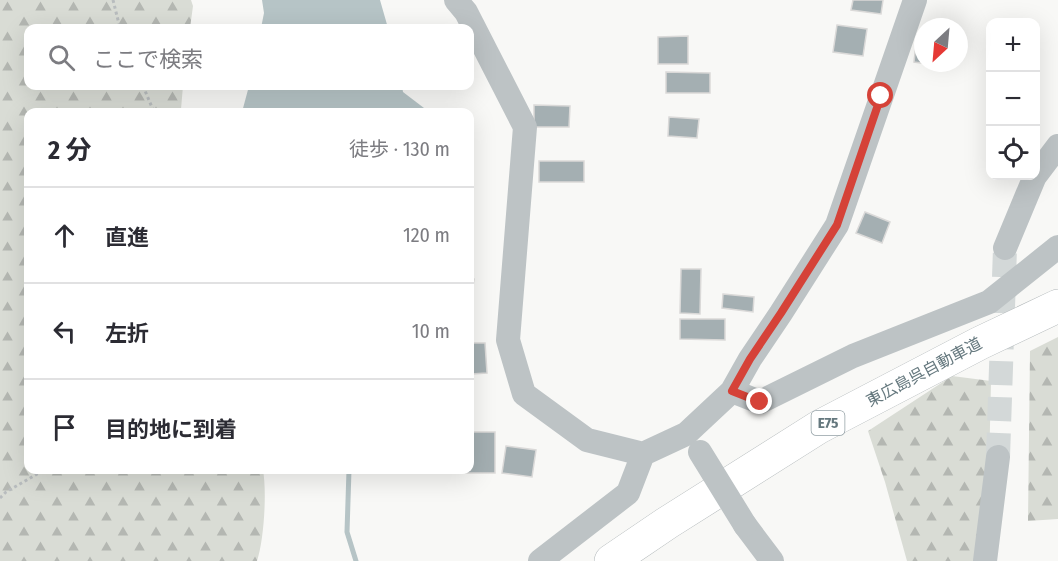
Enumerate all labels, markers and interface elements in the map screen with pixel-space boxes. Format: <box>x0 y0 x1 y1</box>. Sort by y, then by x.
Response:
north arrow <box>914 18 968 72</box>
map controls <box>986 18 1040 180</box>
button: + <box>986 18 1040 72</box>
search box <box>24 24 474 90</box>
icon: search <box>45 41 78 74</box>
text: ここで検索 <box>93 46 203 73</box>
button: − <box>986 72 1040 126</box>
route start <box>867 82 893 108</box>
button: locate <box>986 126 1040 180</box>
text: 2 分 <box>48 135 91 166</box>
text: 徒歩 · 130 m <box>349 137 450 161</box>
icon: ahead <box>48 219 81 252</box>
text: 120 m <box>403 223 450 247</box>
text: 直進 <box>105 224 149 251</box>
icon: left <box>48 315 81 348</box>
text: 10 m <box>412 319 450 343</box>
text: 左折 <box>105 320 149 347</box>
street label: 東広島呉自動車道 <box>863 334 985 410</box>
route end <box>746 388 772 414</box>
icon: arrive <box>48 411 81 444</box>
road number: E75 <box>812 411 844 435</box>
text: 目的地に到着 <box>105 416 237 443</box>

